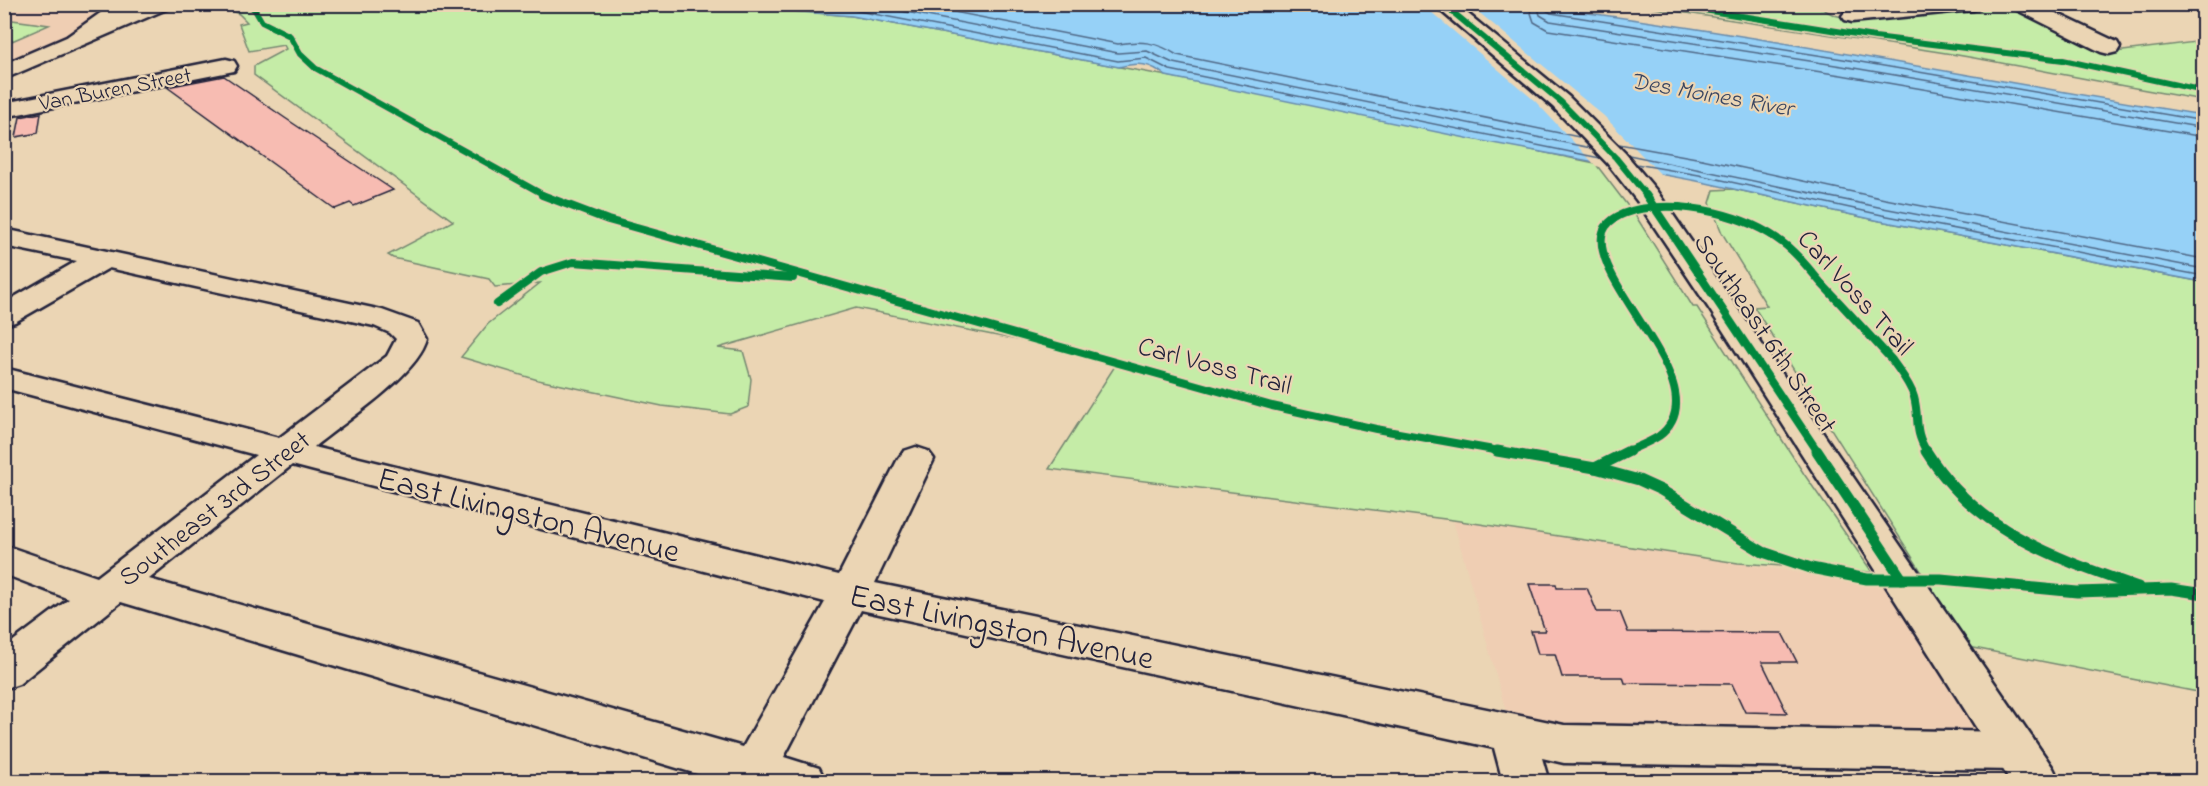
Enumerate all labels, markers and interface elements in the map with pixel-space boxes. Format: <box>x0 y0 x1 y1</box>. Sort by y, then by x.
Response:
street label: Van Buren Street <box>36 60 195 122</box>
water label: Des Moines River <box>1628 65 1798 128</box>
street label: Carl Voss Trail <box>1787 222 1921 365</box>
street label: Southeast 6th Street <box>1682 227 1845 442</box>
street label: Carl Voss Trail <box>1133 328 1296 407</box>
street label: Southeast 3rd Street <box>111 422 320 597</box>
street label: East Livingston Avenue <box>372 456 685 578</box>
street label: East Livingston Avenue <box>844 573 1158 685</box>

